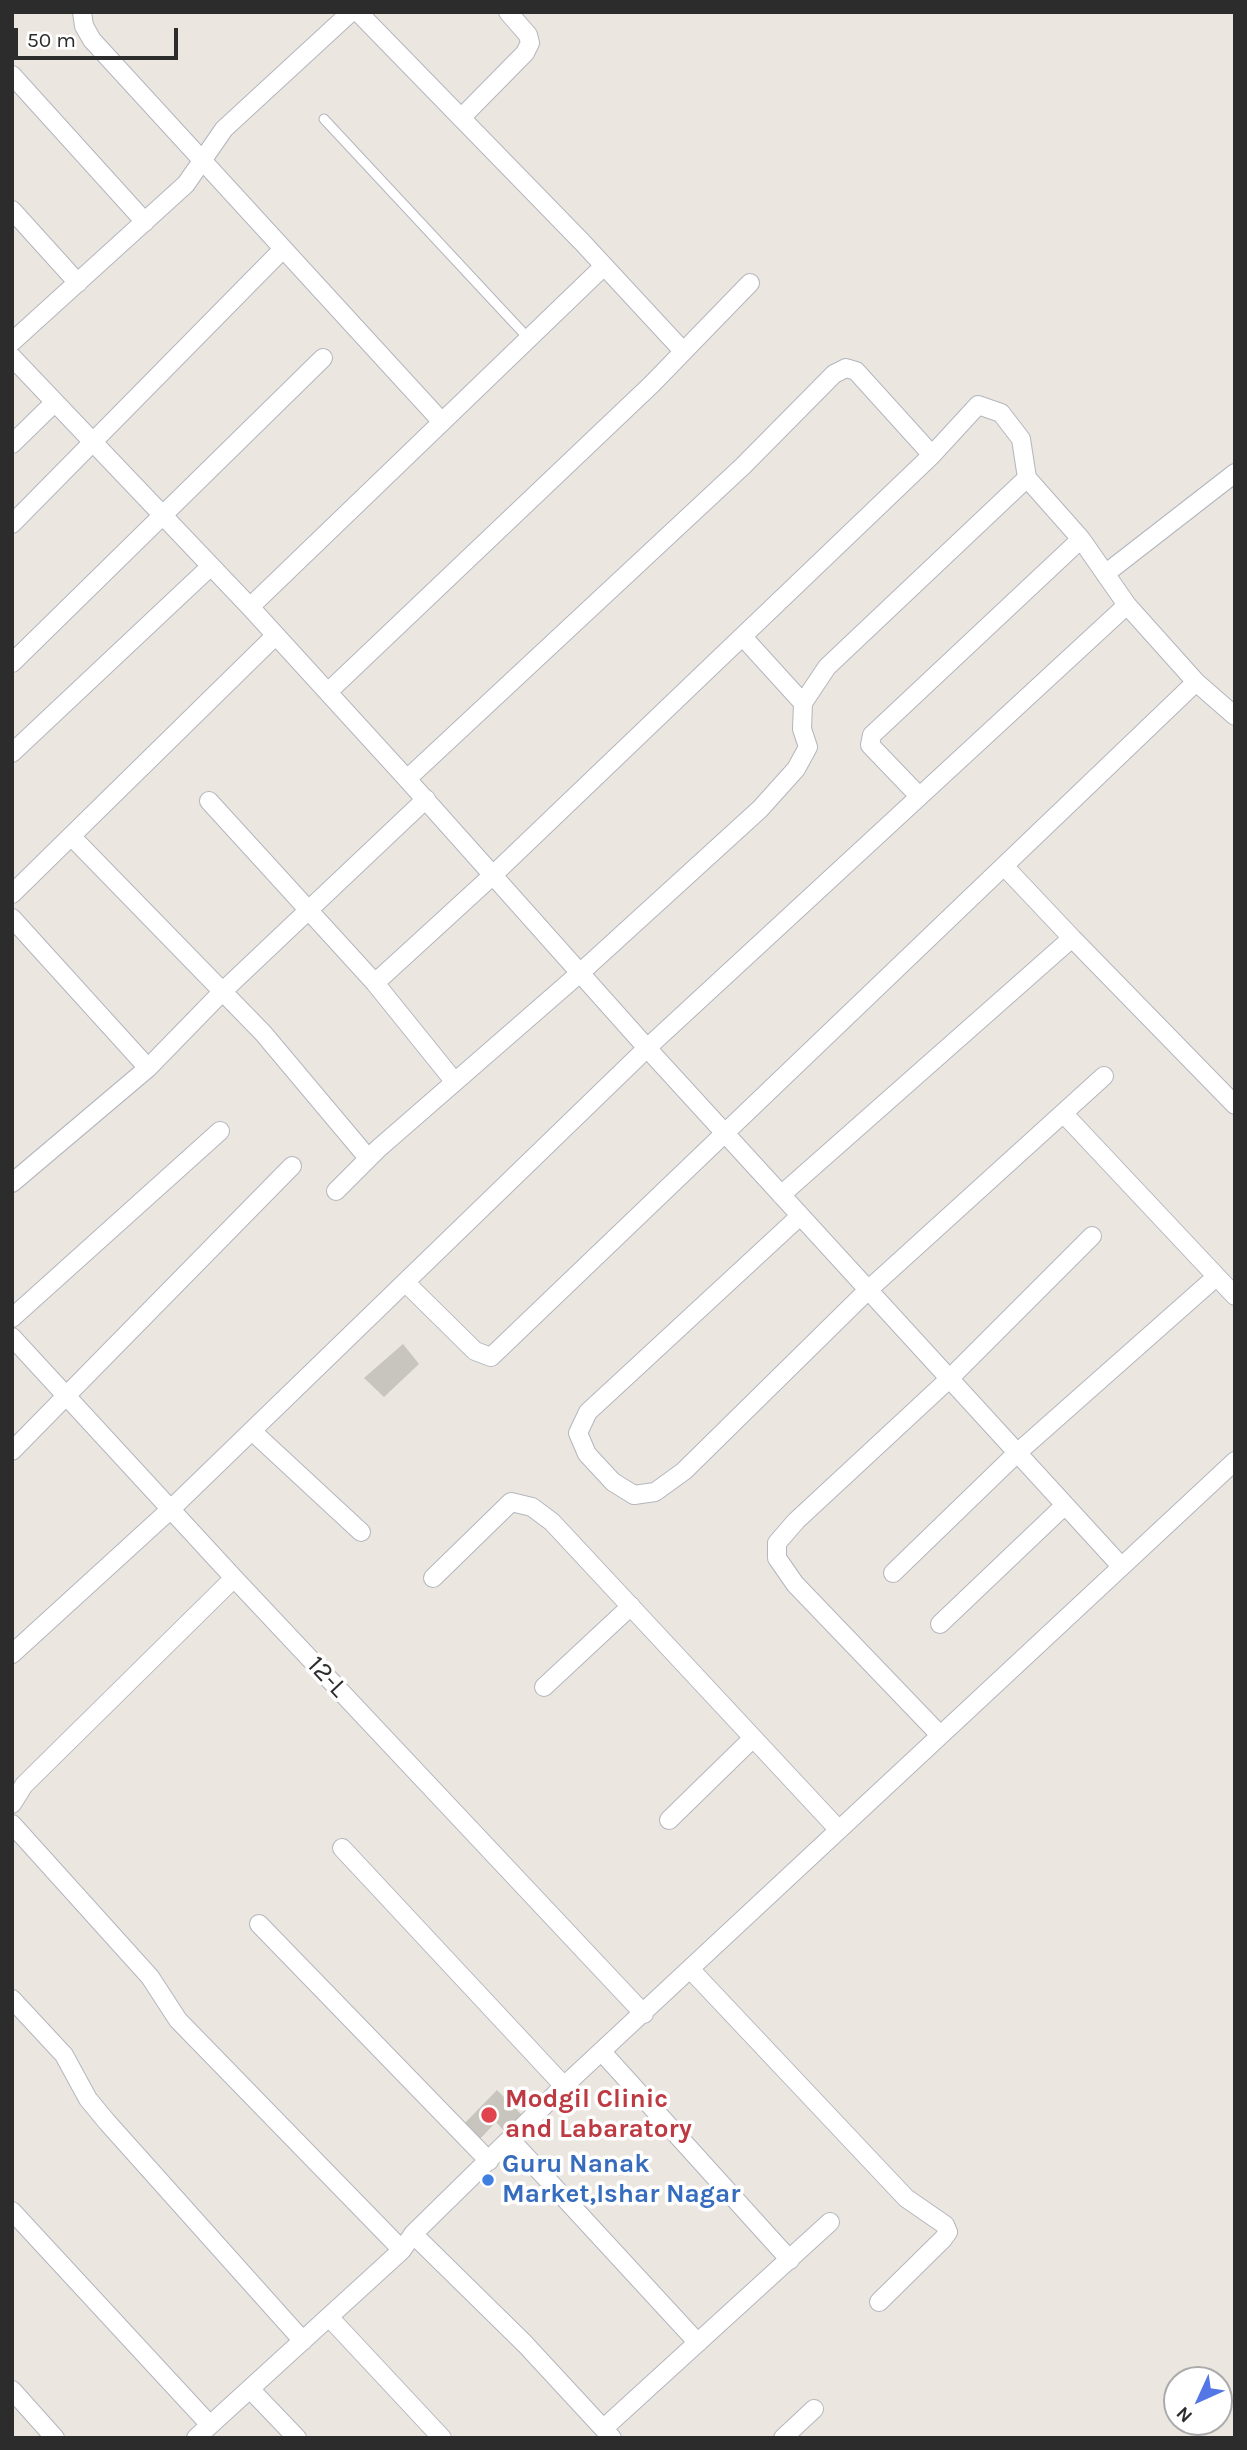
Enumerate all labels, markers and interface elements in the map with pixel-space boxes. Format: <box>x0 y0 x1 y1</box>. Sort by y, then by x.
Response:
scale bar <box>18 14 182 58</box>
text: 50 m <box>27 28 76 52</box>
street label: 12-L <box>300 1650 354 1704</box>
place label: Modgil Clinic and Labaratory <box>505 2084 692 2146</box>
marker: Modgil Clinic and Labaratory <box>479 2105 499 2125</box>
place label: Guru Nanak Market,Ishar Nagar <box>502 2149 740 2210</box>
marker: Guru Nanak Market,Ishar Nagar <box>480 2172 496 2188</box>
north arrow <box>1163 2366 1233 2436</box>
text: N <box>1172 2402 1197 2427</box>

